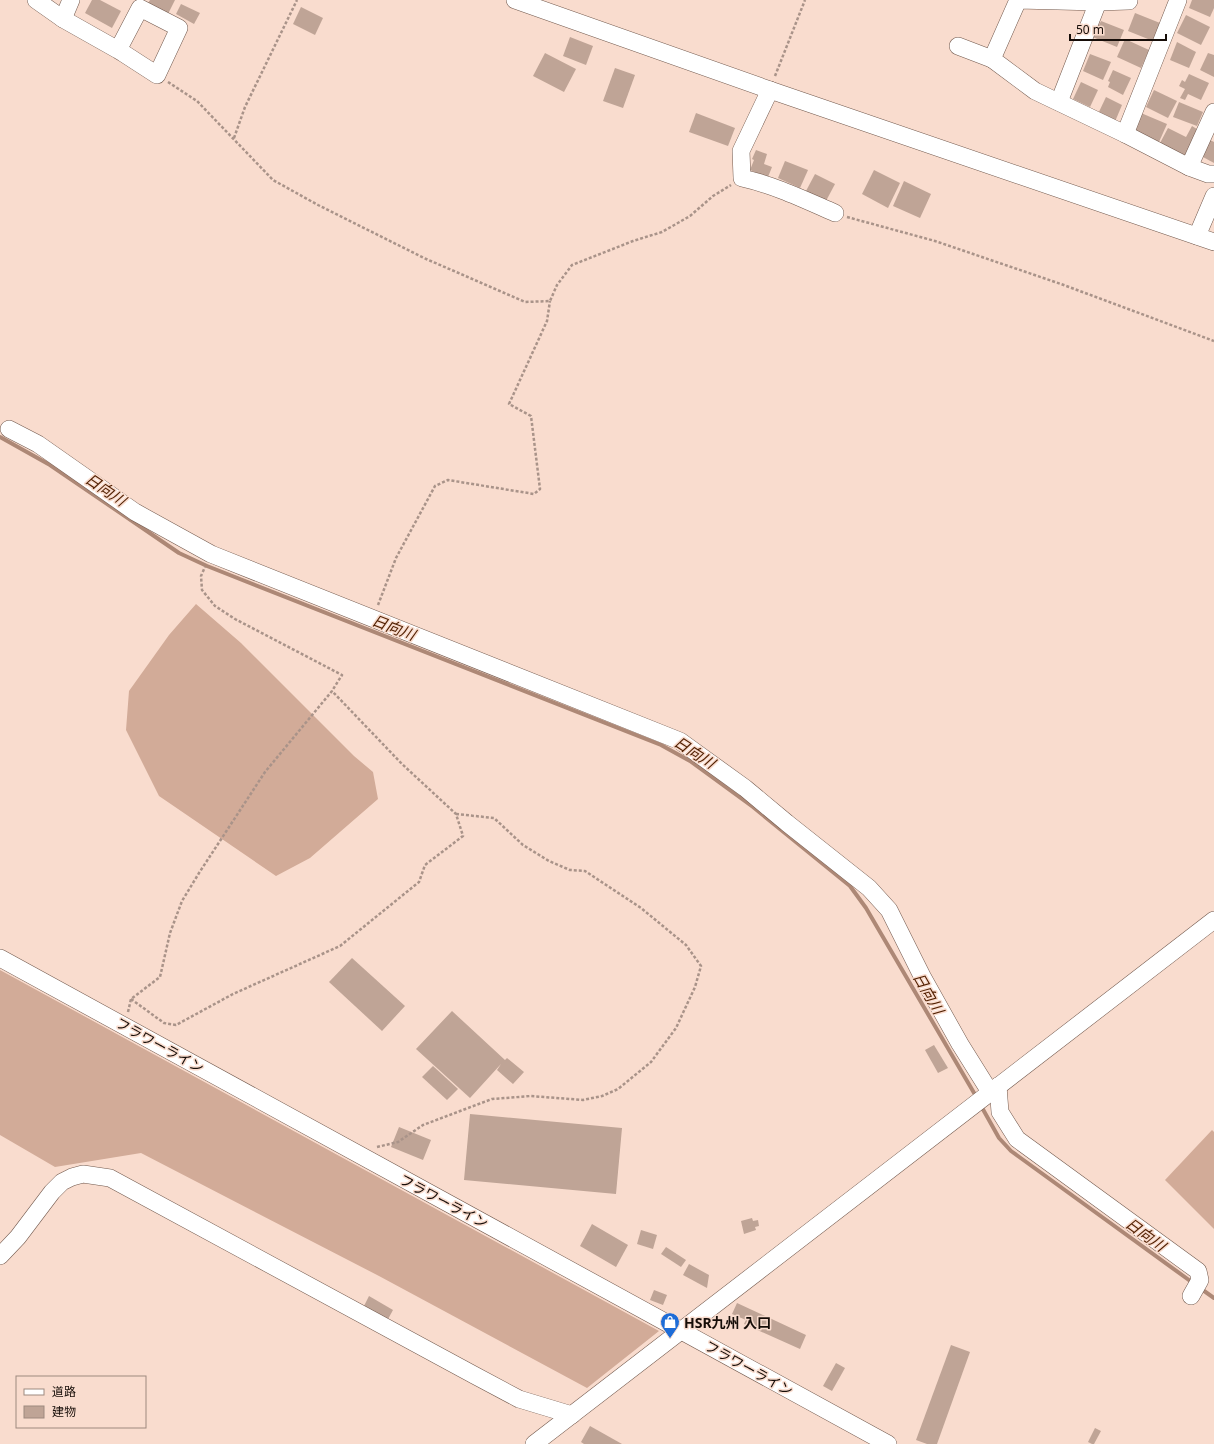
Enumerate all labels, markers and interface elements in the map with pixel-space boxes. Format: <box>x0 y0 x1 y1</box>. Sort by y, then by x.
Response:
scale bar <box>1070 16 1166 42</box>
text: 50 m <box>1076 21 1104 38</box>
water label: 日向川 <box>82 468 132 511</box>
water label: 日向川 <box>369 610 420 645</box>
water label: 日向川 <box>671 731 721 774</box>
water label: 日向川 <box>909 969 950 1019</box>
street label: フラワーライン <box>113 1013 207 1077</box>
street label: フラワーライン <box>396 1170 492 1232</box>
water label: 日向川 <box>1122 1213 1172 1256</box>
shop icon: HSR九州 入口 <box>659 1311 681 1339</box>
place label: HSR九州 入口 <box>684 1313 771 1332</box>
street label: フラワーライン <box>702 1336 796 1400</box>
legend <box>16 1376 146 1428</box>
text: 道路 <box>52 1383 76 1400</box>
text: 建物 <box>52 1403 76 1420</box>

